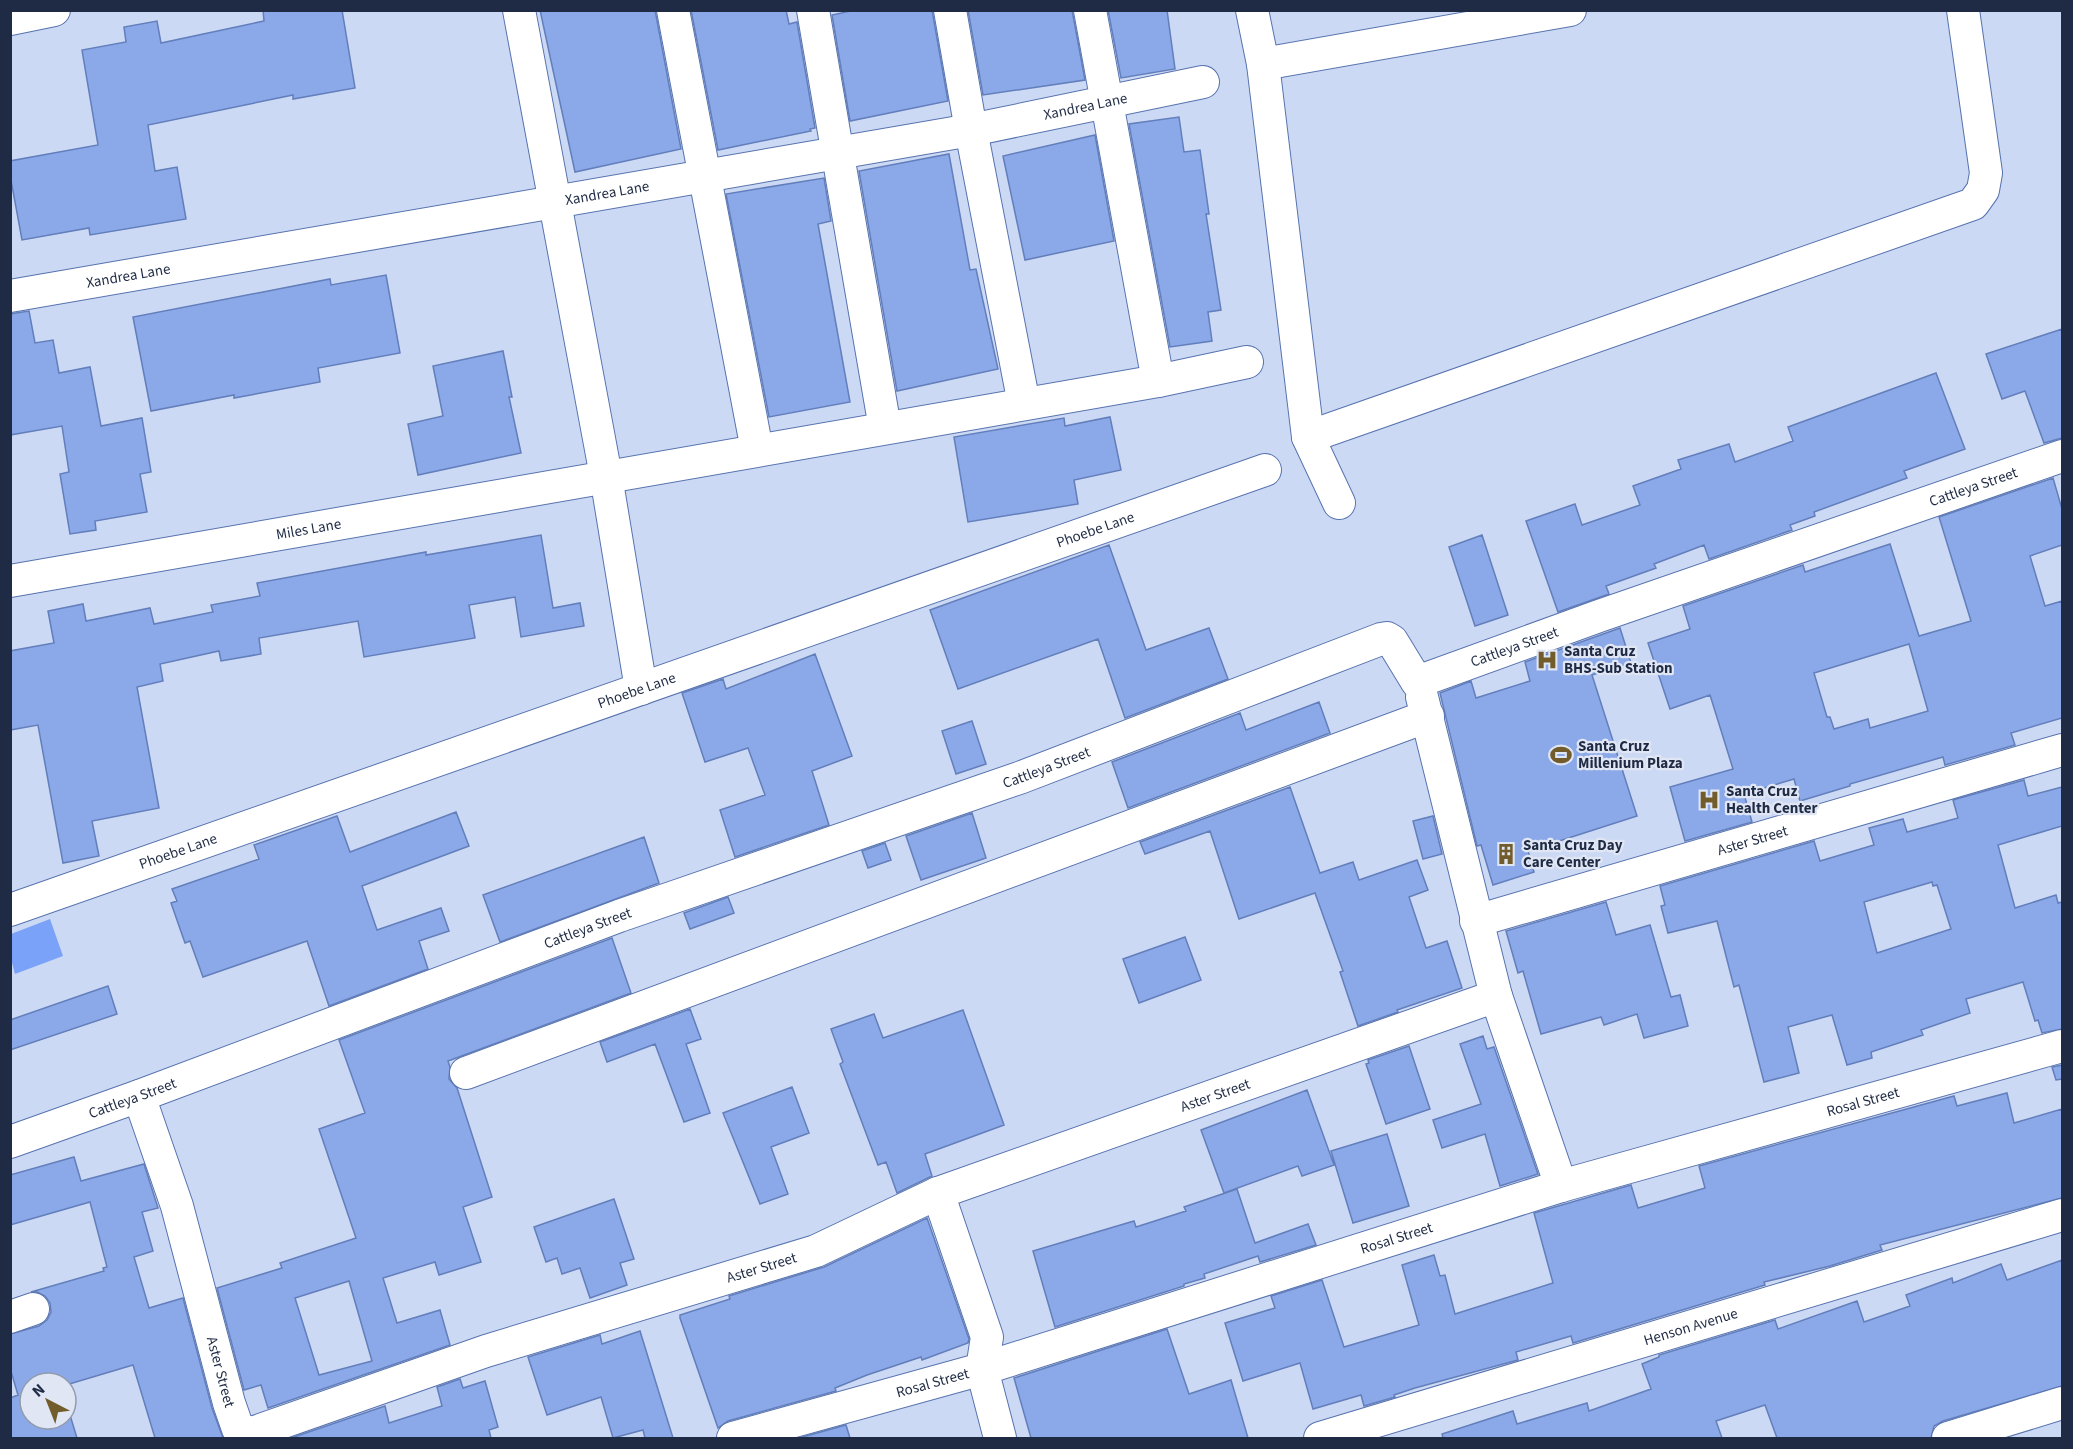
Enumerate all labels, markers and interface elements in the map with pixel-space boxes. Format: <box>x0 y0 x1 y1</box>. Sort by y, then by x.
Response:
street label: Xandrea Lane <box>1042 87 1129 125</box>
street label: Xandrea Lane <box>563 175 651 210</box>
street label: Xandrea Lane <box>85 258 172 293</box>
street label: Cattleya Street <box>1926 462 2020 512</box>
street label: Phoebe Lane <box>1053 506 1137 553</box>
street label: Miles Lane <box>274 513 343 545</box>
street label: Cattleya Street <box>1467 621 1561 672</box>
place label: Santa Cruz BHS-Sub Station <box>1564 641 1673 679</box>
hospital icon: Santa Cruz BHS-Sub Station <box>1535 648 1559 672</box>
street label: Phoebe Lane <box>595 667 679 714</box>
place label: Santa Cruz Millenium Plaza <box>1578 736 1683 774</box>
street label: Cattleya Street <box>1000 741 1093 793</box>
sports icon: Santa Cruz Millenium Plaza <box>1549 743 1573 767</box>
place label: Santa Cruz Health Center <box>1726 781 1818 819</box>
hospital icon: Santa Cruz Health Center <box>1697 788 1721 812</box>
street label: Aster Street <box>1715 820 1790 861</box>
street label: Phoebe Lane <box>136 828 220 875</box>
place label: Santa Cruz Day Care Center <box>1523 835 1623 873</box>
building icon: Santa Cruz Day Care Center <box>1494 842 1518 866</box>
street label: Cattleya Street <box>541 902 634 954</box>
street label: Cattleya Street <box>86 1072 179 1124</box>
street label: Aster Street <box>1177 1073 1253 1117</box>
street label: Rosal Street <box>1824 1081 1902 1122</box>
street label: Rosal Street <box>1358 1217 1435 1259</box>
street label: Aster Street <box>724 1247 799 1288</box>
street label: Henson Avenue <box>1641 1303 1740 1351</box>
street label: Aster Street <box>201 1334 240 1410</box>
street label: Rosal Street <box>894 1363 971 1403</box>
north arrow <box>18 1371 78 1431</box>
text: N <box>27 1379 50 1402</box>

